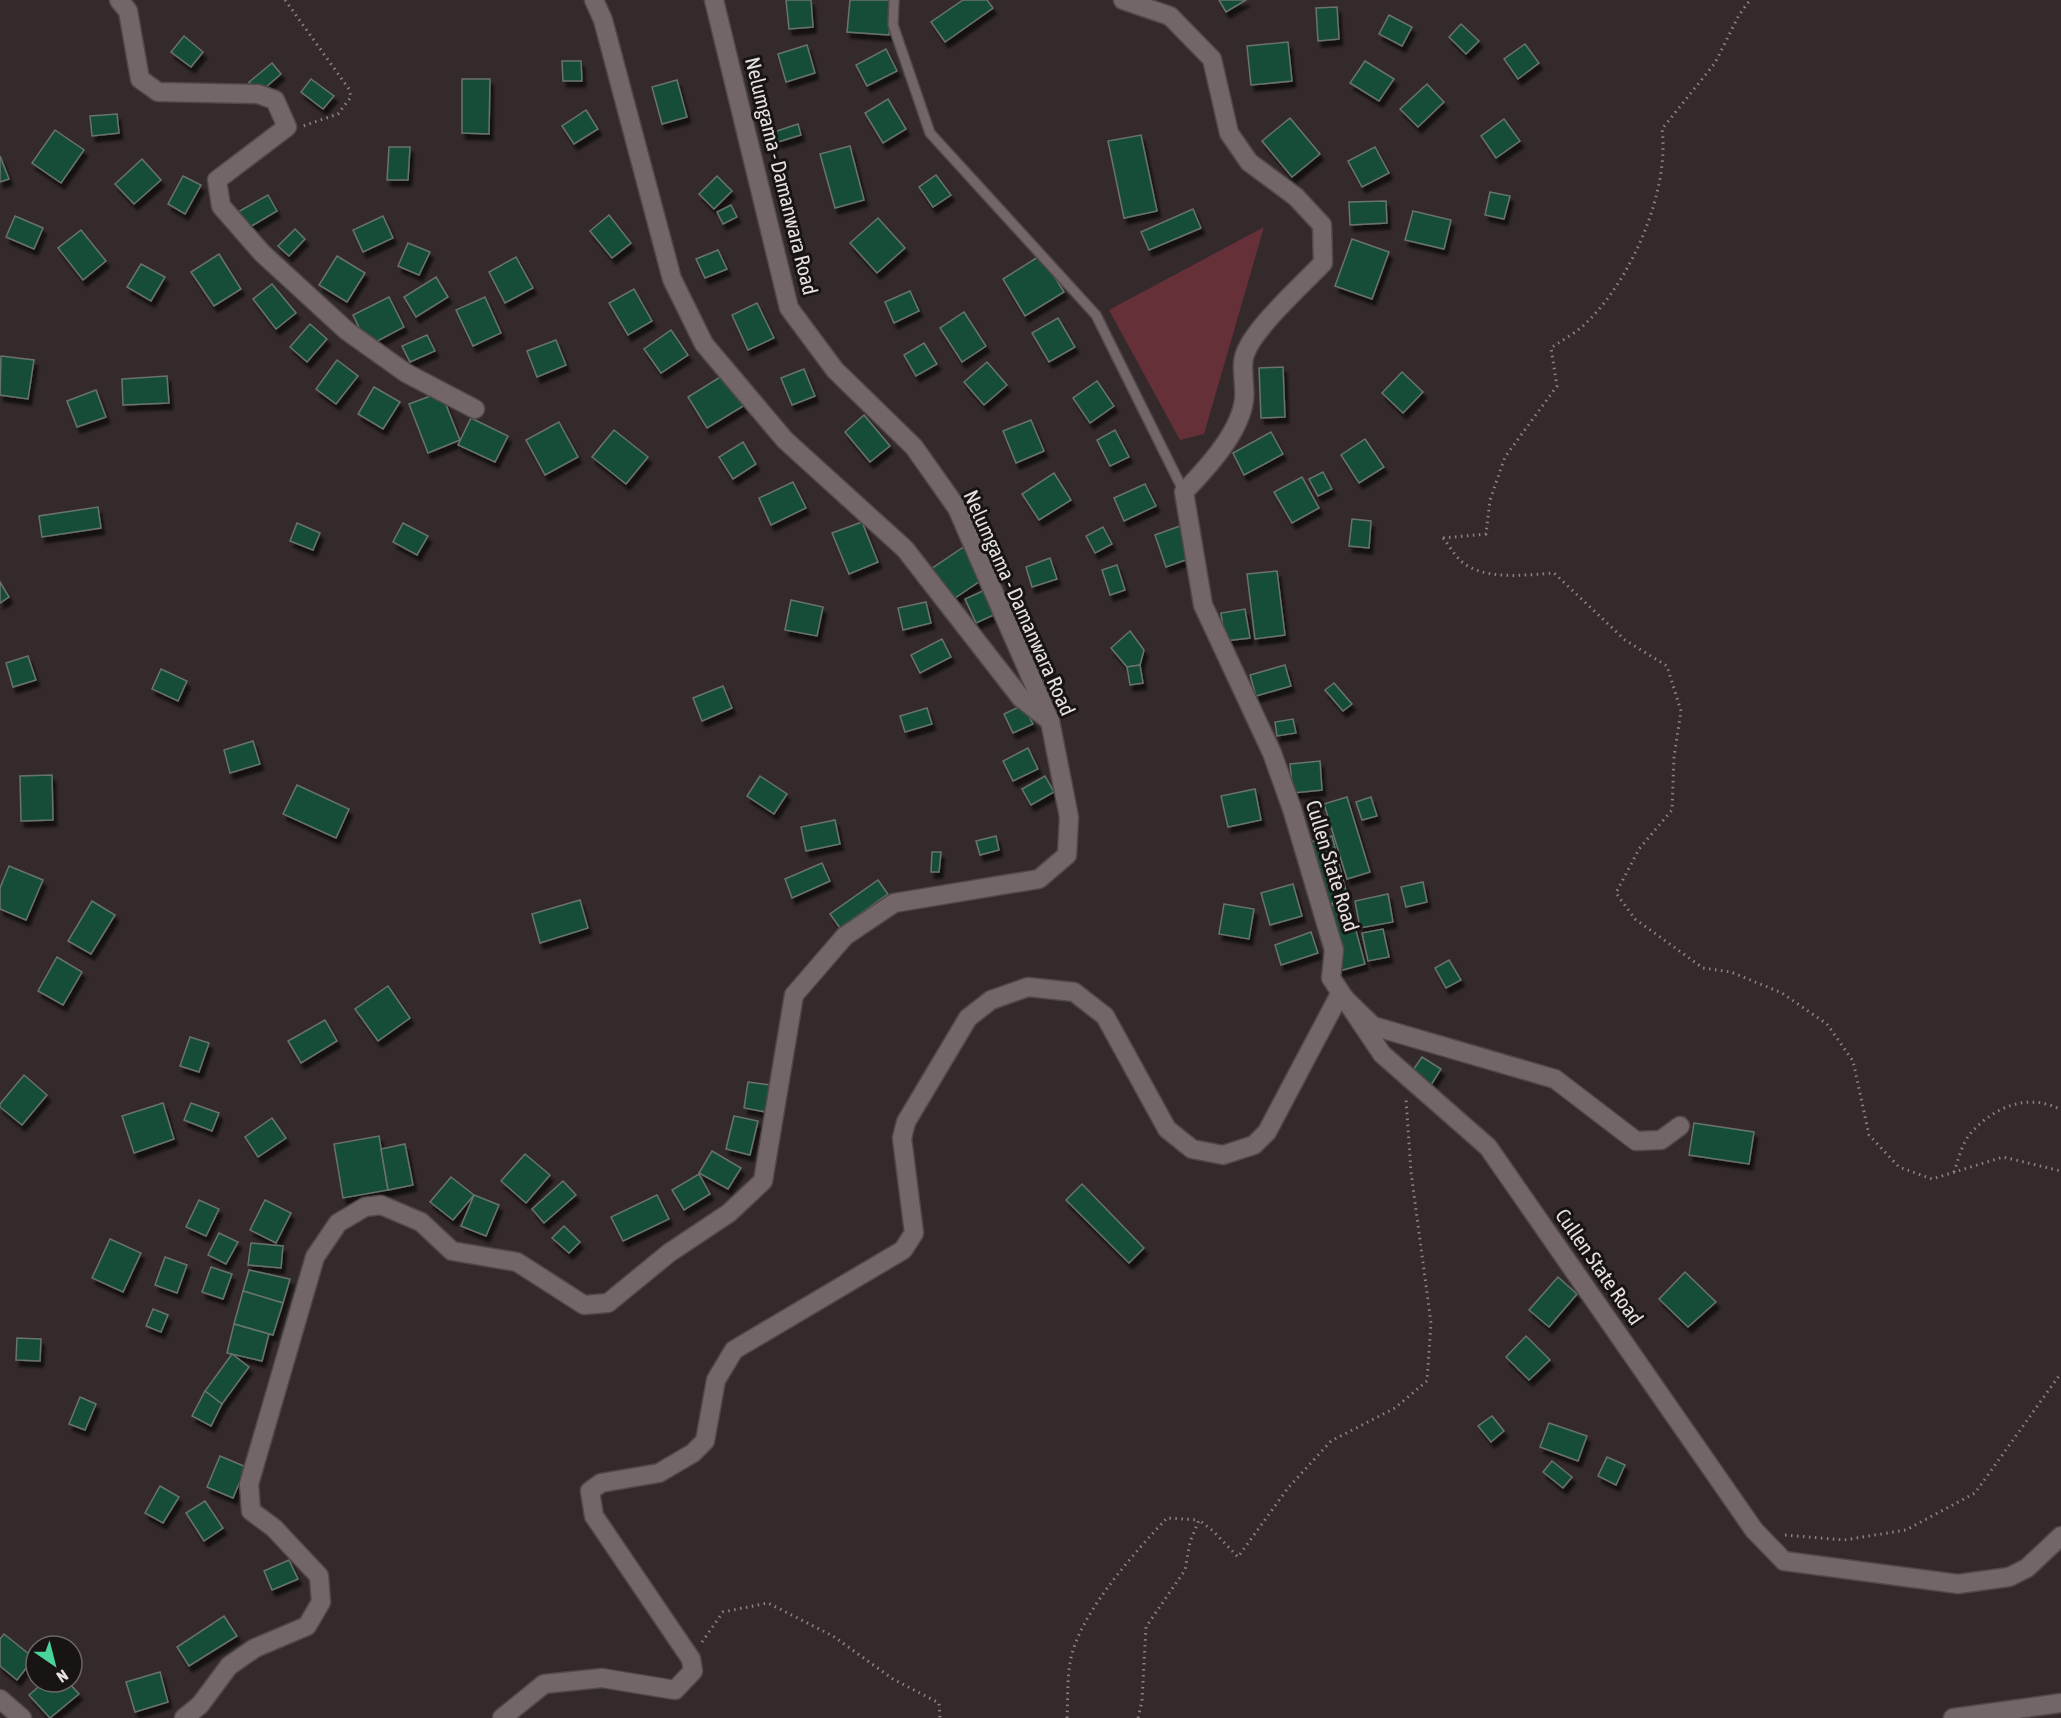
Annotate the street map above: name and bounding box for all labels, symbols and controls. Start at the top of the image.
street label: Nelumgama - Damanwara Road [741,54,823,297]
street label: Nelumgama - Damanwara Road [959,486,1081,719]
street label: Cullen State Road [1302,797,1364,934]
street label: Cullen State Road [1551,1204,1649,1329]
north arrow [24,1634,84,1694]
text: N [54,1666,72,1686]

